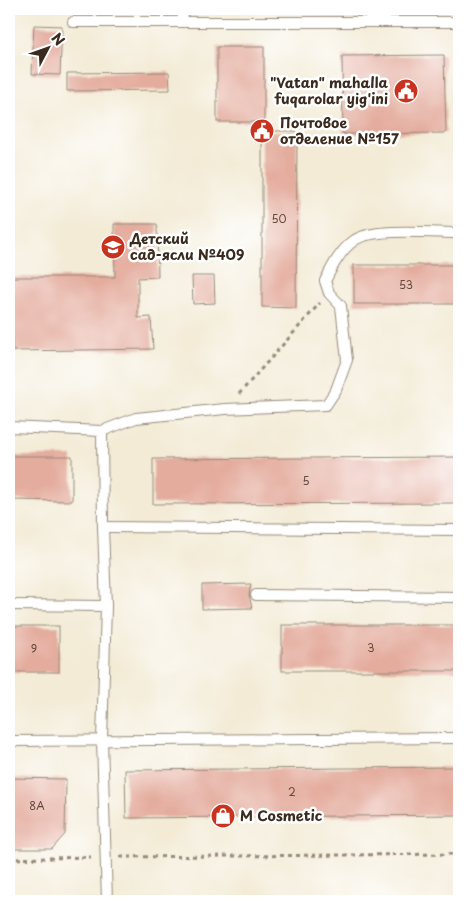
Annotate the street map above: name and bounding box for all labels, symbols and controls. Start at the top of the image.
north arrow [22,22,72,72]
text: N [47,28,70,50]
place label: "Vatan" mahalla fuqarolar yig'ini [270,72,389,109]
public building icon: "Vatan" mahalla fuqarolar yig'ini [393,78,419,104]
place label: Почтовое отделение №157 [280,112,399,149]
public building icon: Почтовое отделение №157 [249,118,275,144]
house number: 50 [271,210,287,227]
place label: Детский сад-ясли №409 [129,228,244,265]
school or university icon: Детский сад-ясли №409 [100,234,126,260]
house number: 53 [399,276,413,293]
house number: 5 [302,472,310,489]
house number: 3 [367,639,375,656]
house number: 9 [31,640,37,657]
house number: 2 [288,783,296,800]
house number: 8A [29,797,45,814]
shop icon: M Cosmetic [210,803,236,829]
place label: M Cosmetic [240,805,323,826]

